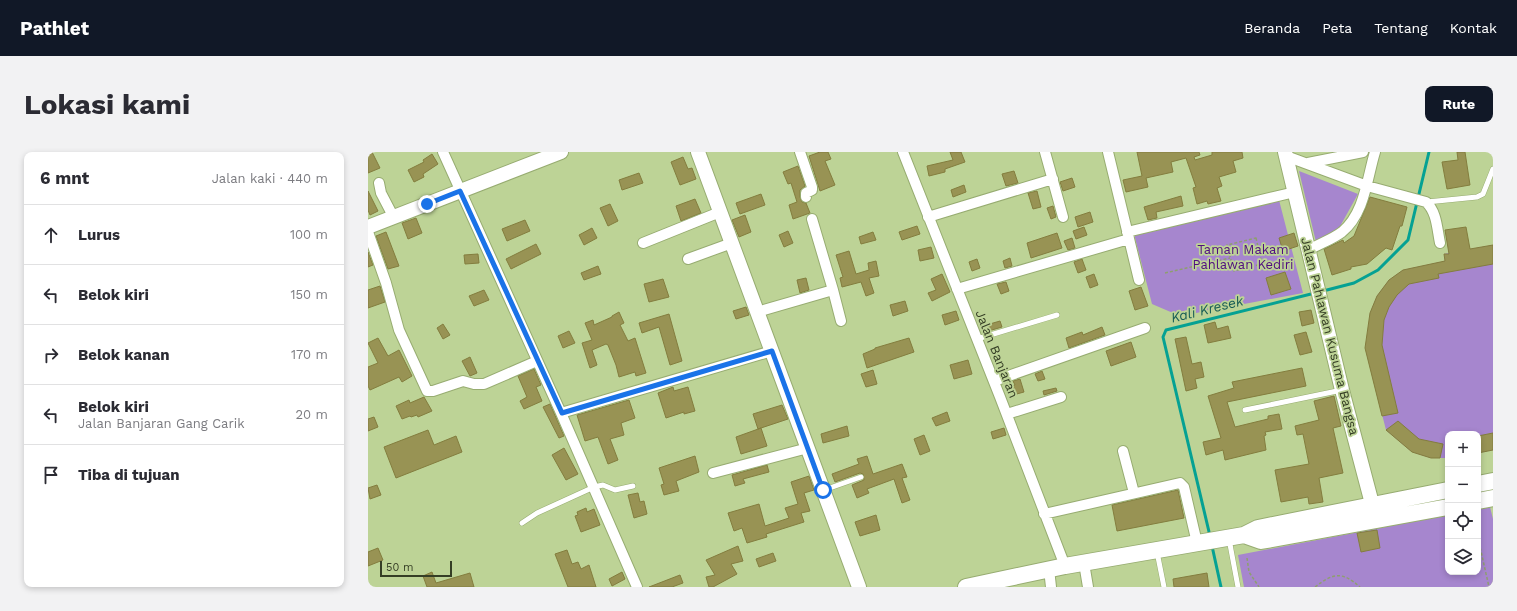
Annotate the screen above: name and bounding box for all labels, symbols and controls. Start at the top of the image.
text: Pathlet [20,17,89,40]
text: Beranda [1244,20,1300,36]
text: Peta [1322,20,1352,36]
text: Tentang [1374,20,1428,36]
text: Kontak [1450,20,1497,36]
button: Rute [1425,86,1493,122]
text: Lokasi kami [24,88,190,121]
text: 6 mnt [40,168,89,188]
text: Jalan kaki · 440 m [212,171,328,186]
route end [418,195,436,213]
icon: ahead [40,224,62,246]
text: Lurus [78,226,120,244]
text: 100 m [290,227,328,242]
street label: Jalan Pahlawan Kusuma Bangsa [1298,236,1362,437]
park label: Taman Makam Pahlawan Kediri [1193,242,1293,272]
icon: left [40,284,62,306]
text: Belok kiri [78,286,149,304]
text: 150 m [290,287,328,302]
water label: Kali Kresek [1169,292,1245,326]
street label: Jalan Banjaran [973,308,1021,400]
icon: right [40,344,62,366]
text: Belok kanan [78,346,169,364]
text: 170 m [291,347,328,362]
text: Belok kiri [78,398,149,416]
icon: left [40,404,62,426]
text: 20 m [296,407,328,422]
text: Jalan Banjaran Gang Carik [78,416,245,431]
map controls [1445,431,1481,575]
button: + [1445,431,1481,467]
icon: arrive [40,464,62,486]
text: Tiba di tujuan [78,466,180,484]
button: − [1445,467,1481,503]
route start [814,481,832,499]
button: locate [1445,503,1481,539]
button: layers [1445,539,1481,575]
scale bar [380,559,452,578]
text: 50 m [386,561,413,574]

